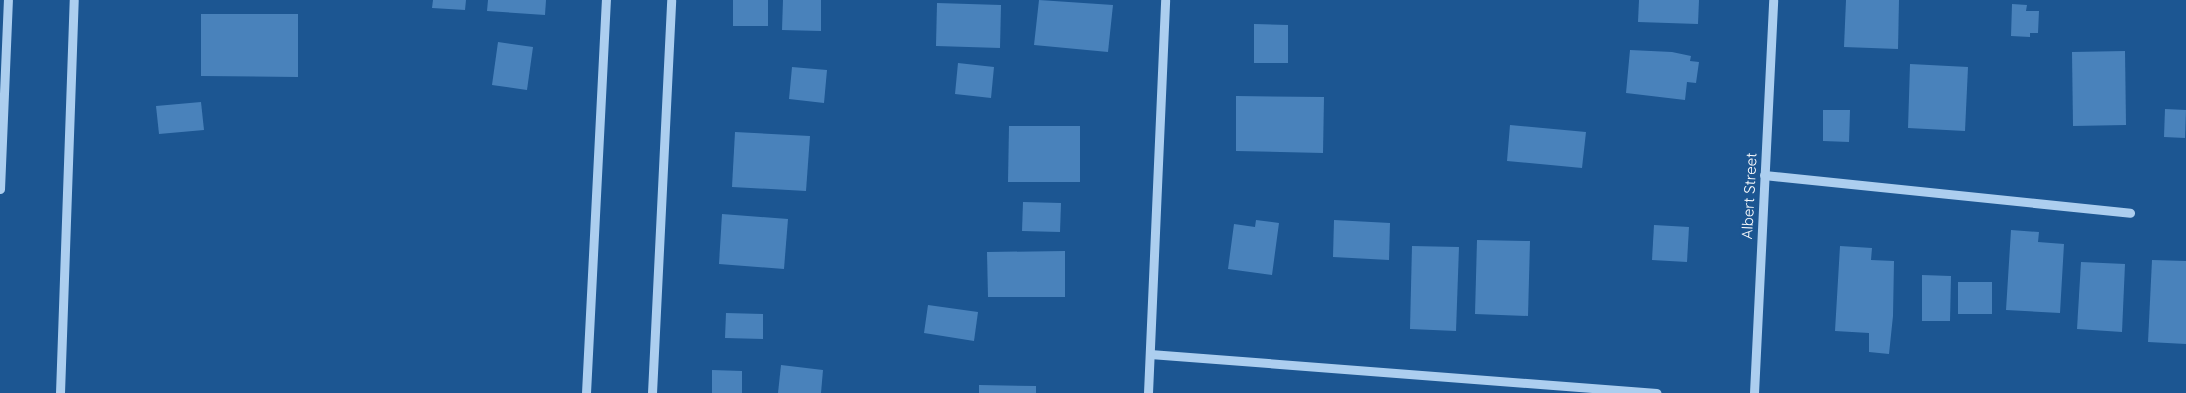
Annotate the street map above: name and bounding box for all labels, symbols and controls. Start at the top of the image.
street label: Albert Street [1738,152,1760,240]

